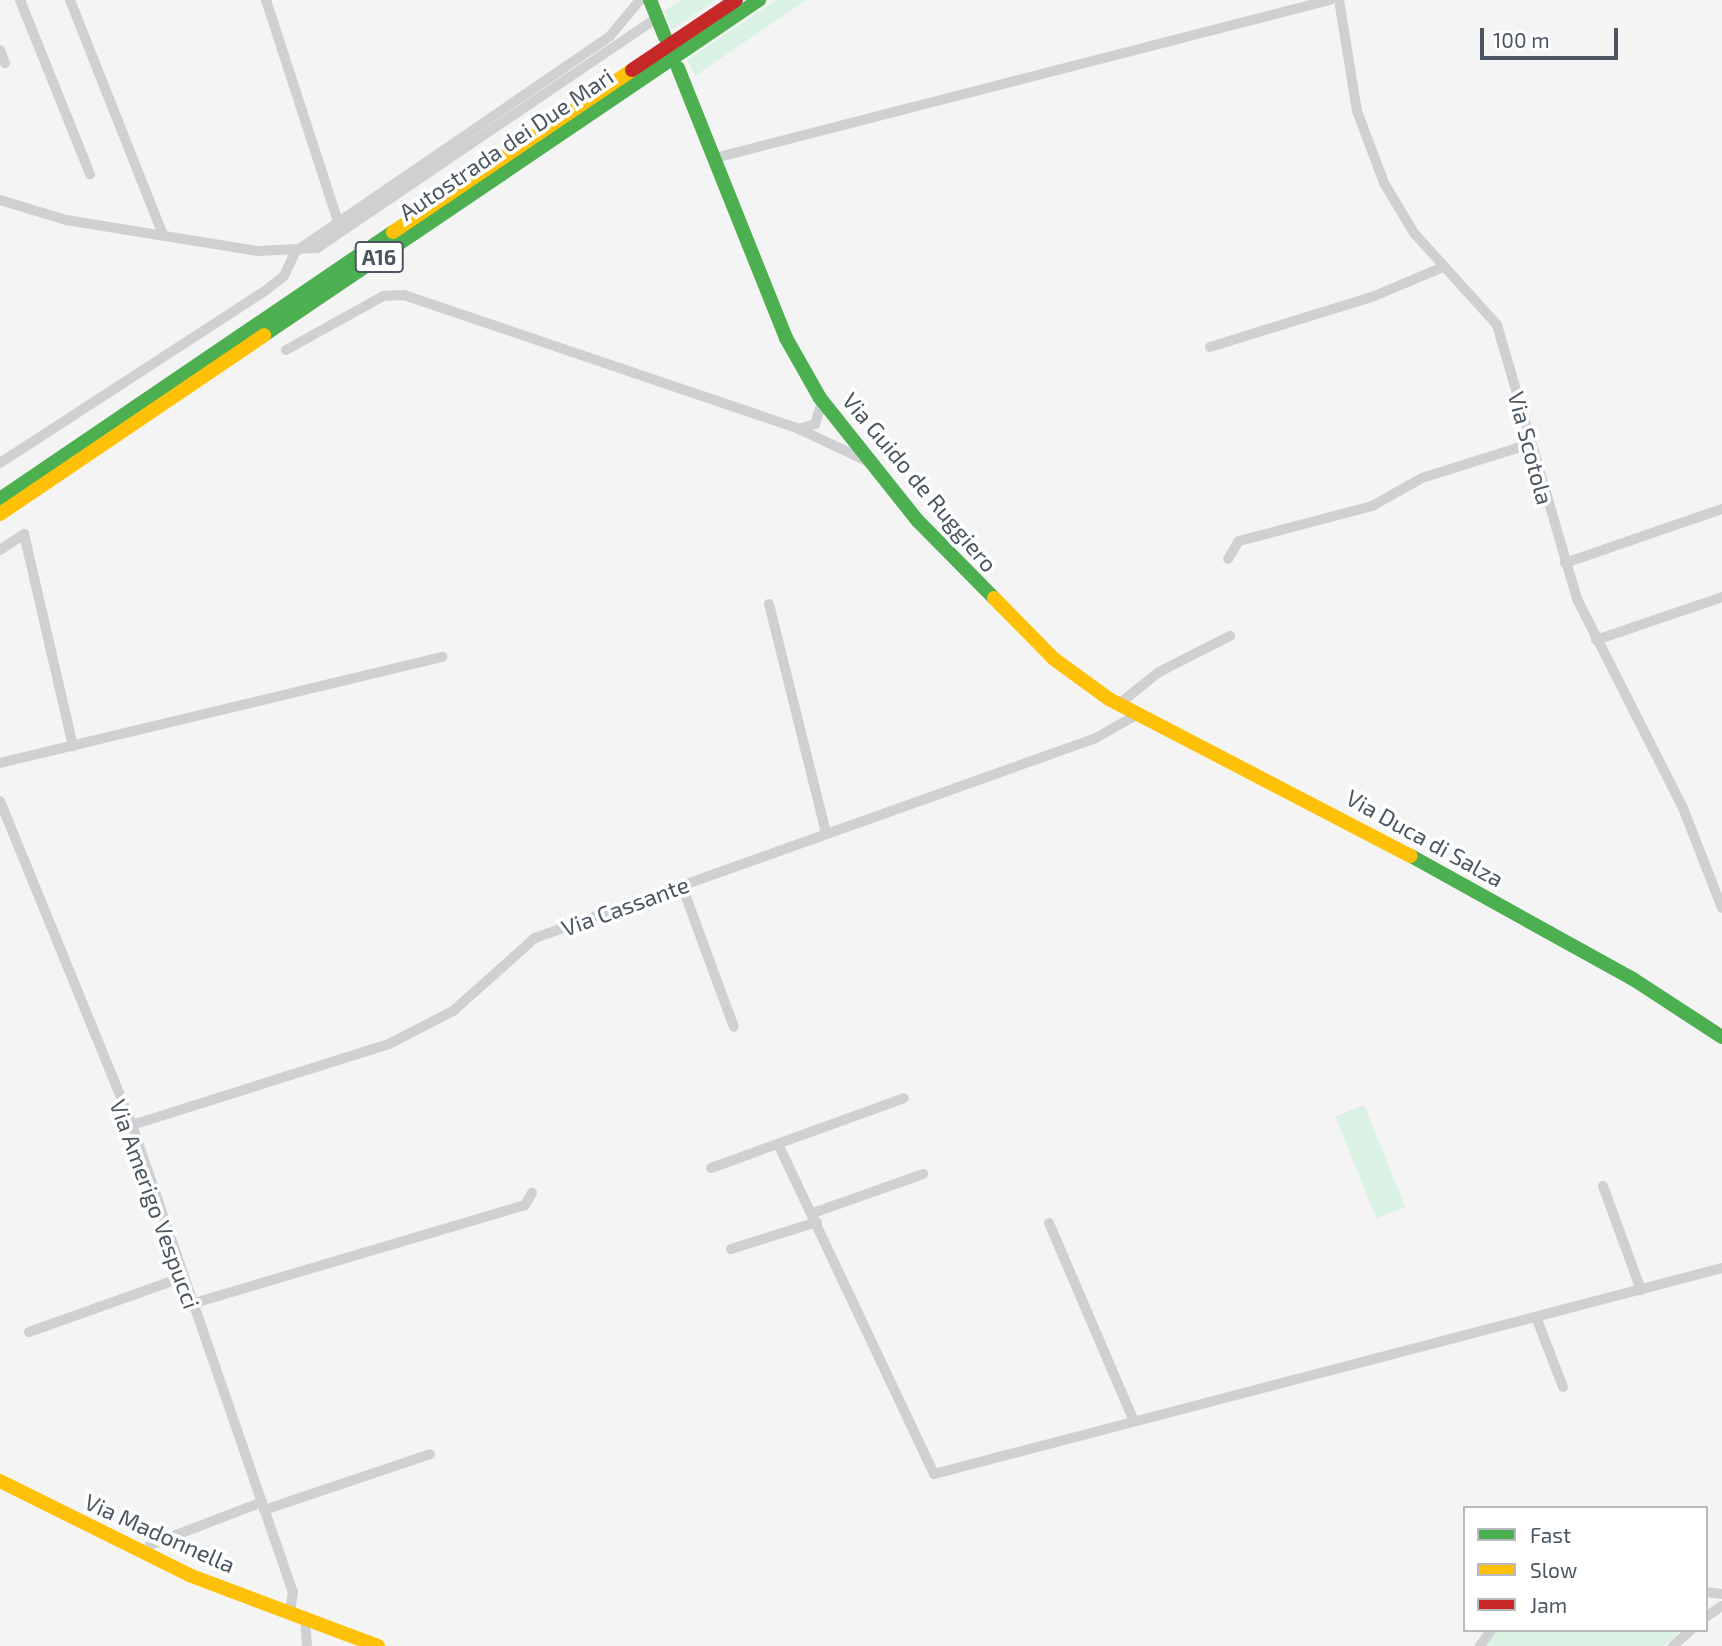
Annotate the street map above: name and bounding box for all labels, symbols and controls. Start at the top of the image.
scale bar [1484,14,1622,58]
text: 100 m [1493,27,1550,52]
street label: Autostrada dei Due Mari [394,62,618,226]
road number: A16 [354,240,404,274]
street label: Via Guido de Ruggiero [837,387,1003,577]
street label: Via Scotola [1503,389,1559,507]
street label: Via Duca di Salza [1342,783,1508,893]
street label: Via Cassante [557,870,693,942]
street label: Via Amerigo Vespucci [104,1095,206,1313]
street label: Via Madonnella [80,1487,240,1579]
legend [1463,1506,1708,1632]
text: Fast [1530,1522,1571,1547]
text: Slow [1530,1557,1577,1582]
text: Jam [1530,1592,1567,1617]

